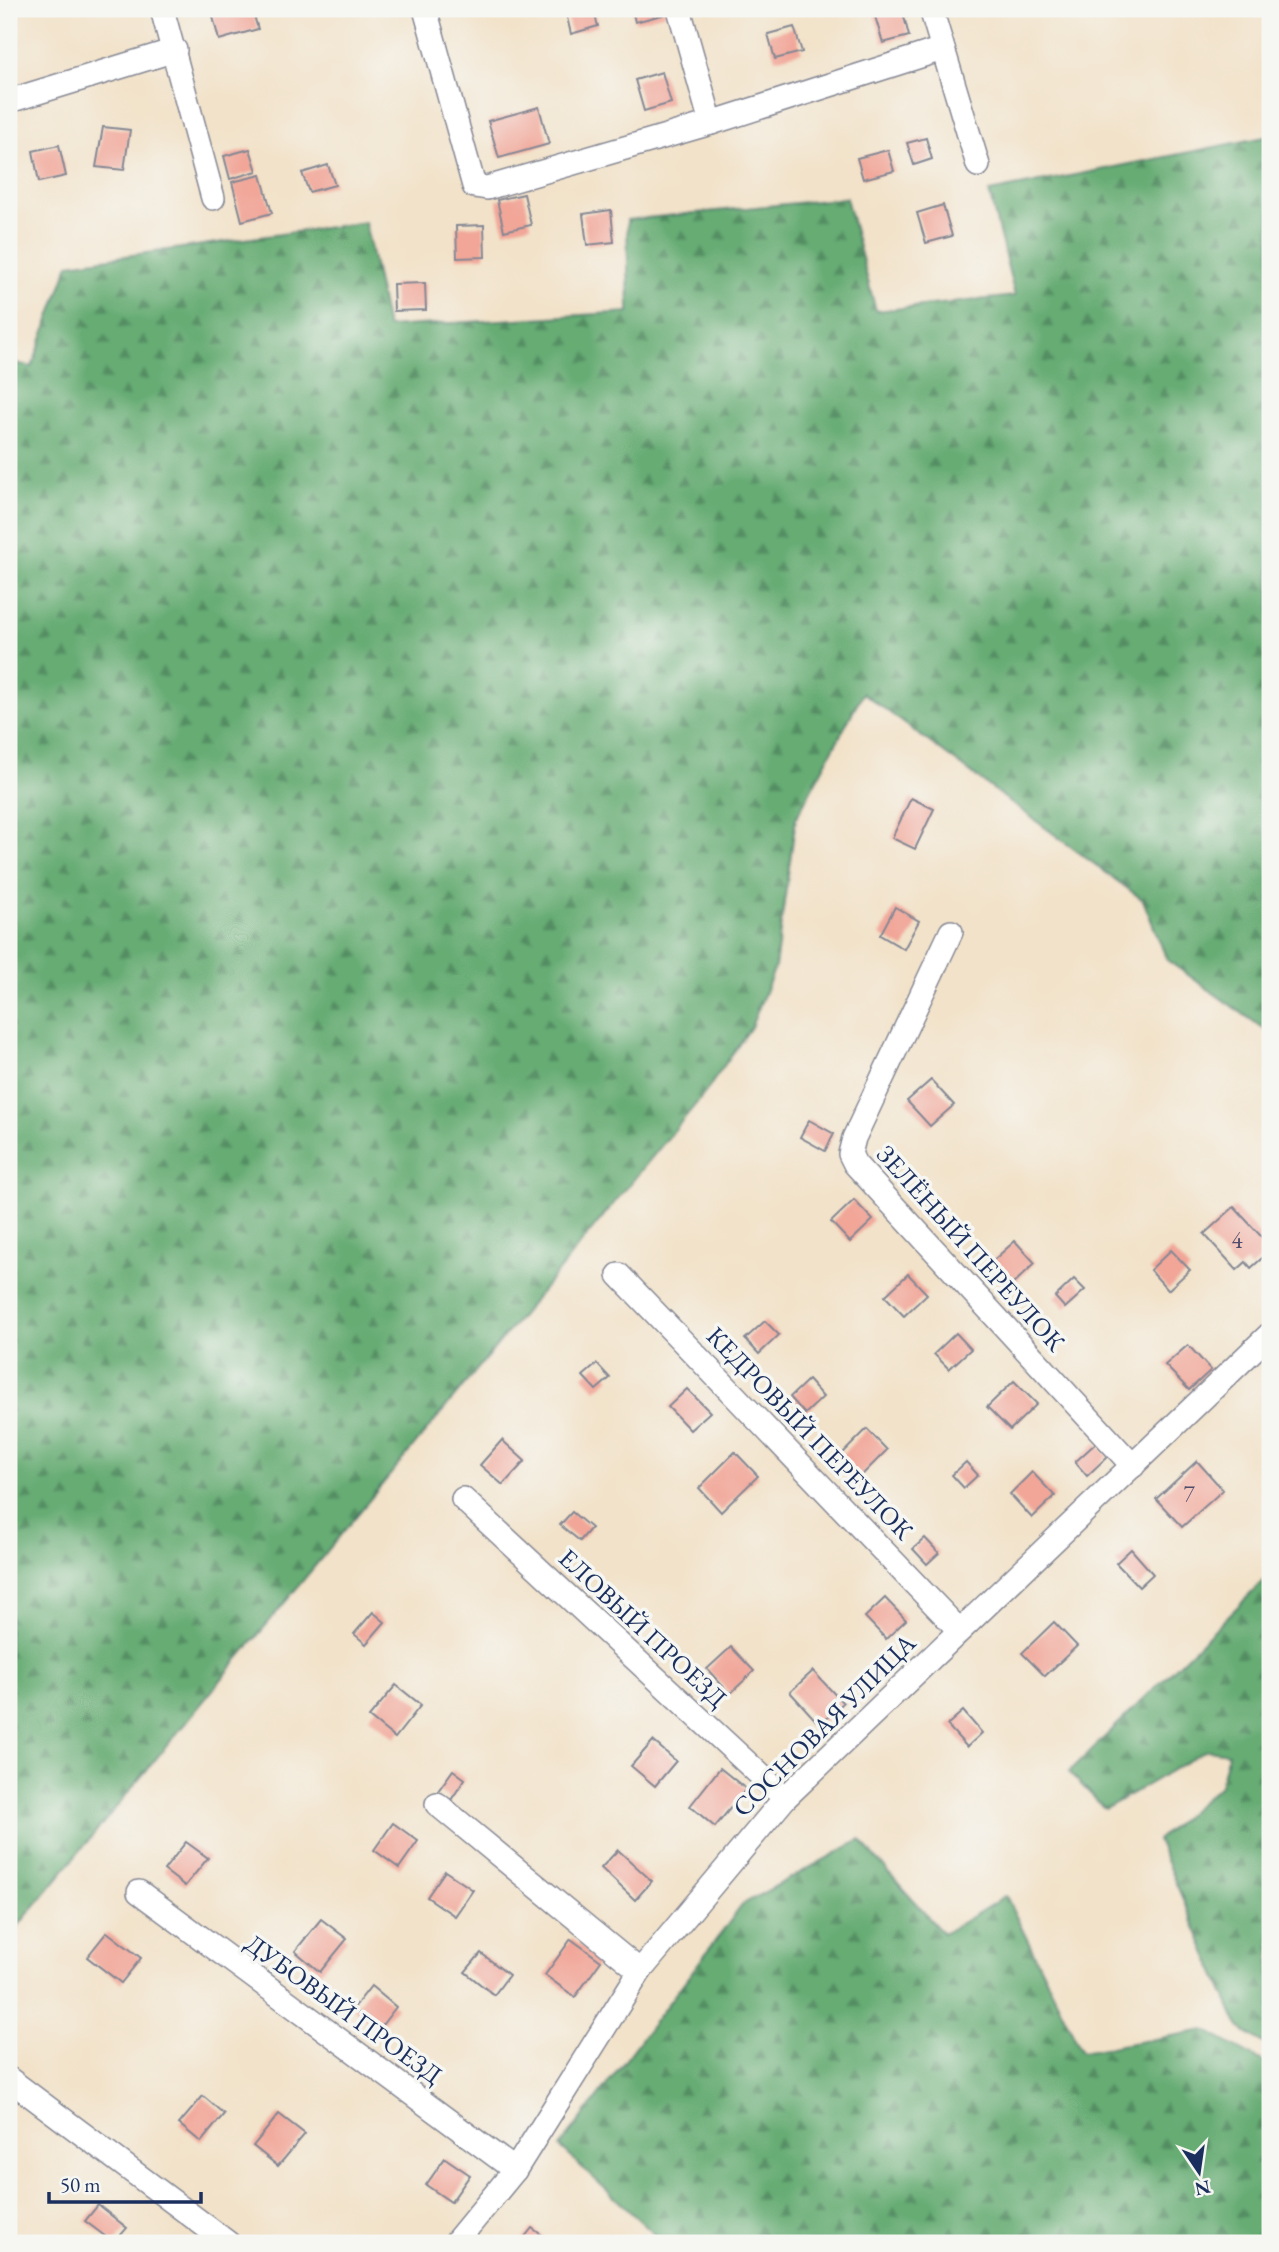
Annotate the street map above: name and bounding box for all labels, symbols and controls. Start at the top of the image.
street label: ЗЕЛЁНЫЙ ПЕРЕУЛОК [869,1138,1073,1359]
house number: 4 [1231,1225,1243,1255]
street label: КЕДРОВЫЙ ПЕРЕУЛОК [699,1319,921,1548]
house number: 7 [1183,1479,1195,1509]
street label: ЕЛОВЫЙ ПРОЕЗД [551,1541,735,1715]
street label: СОСНОВАЯ УЛИЦА [725,1625,924,1824]
street label: ДУБОВЫЙ ПРОЕЗД [239,1926,449,2092]
north arrow [1164,2136,1234,2206]
scale bar [49,2161,201,2205]
text: 50 m [60,2171,101,2198]
text: N [1192,2174,1213,2202]

